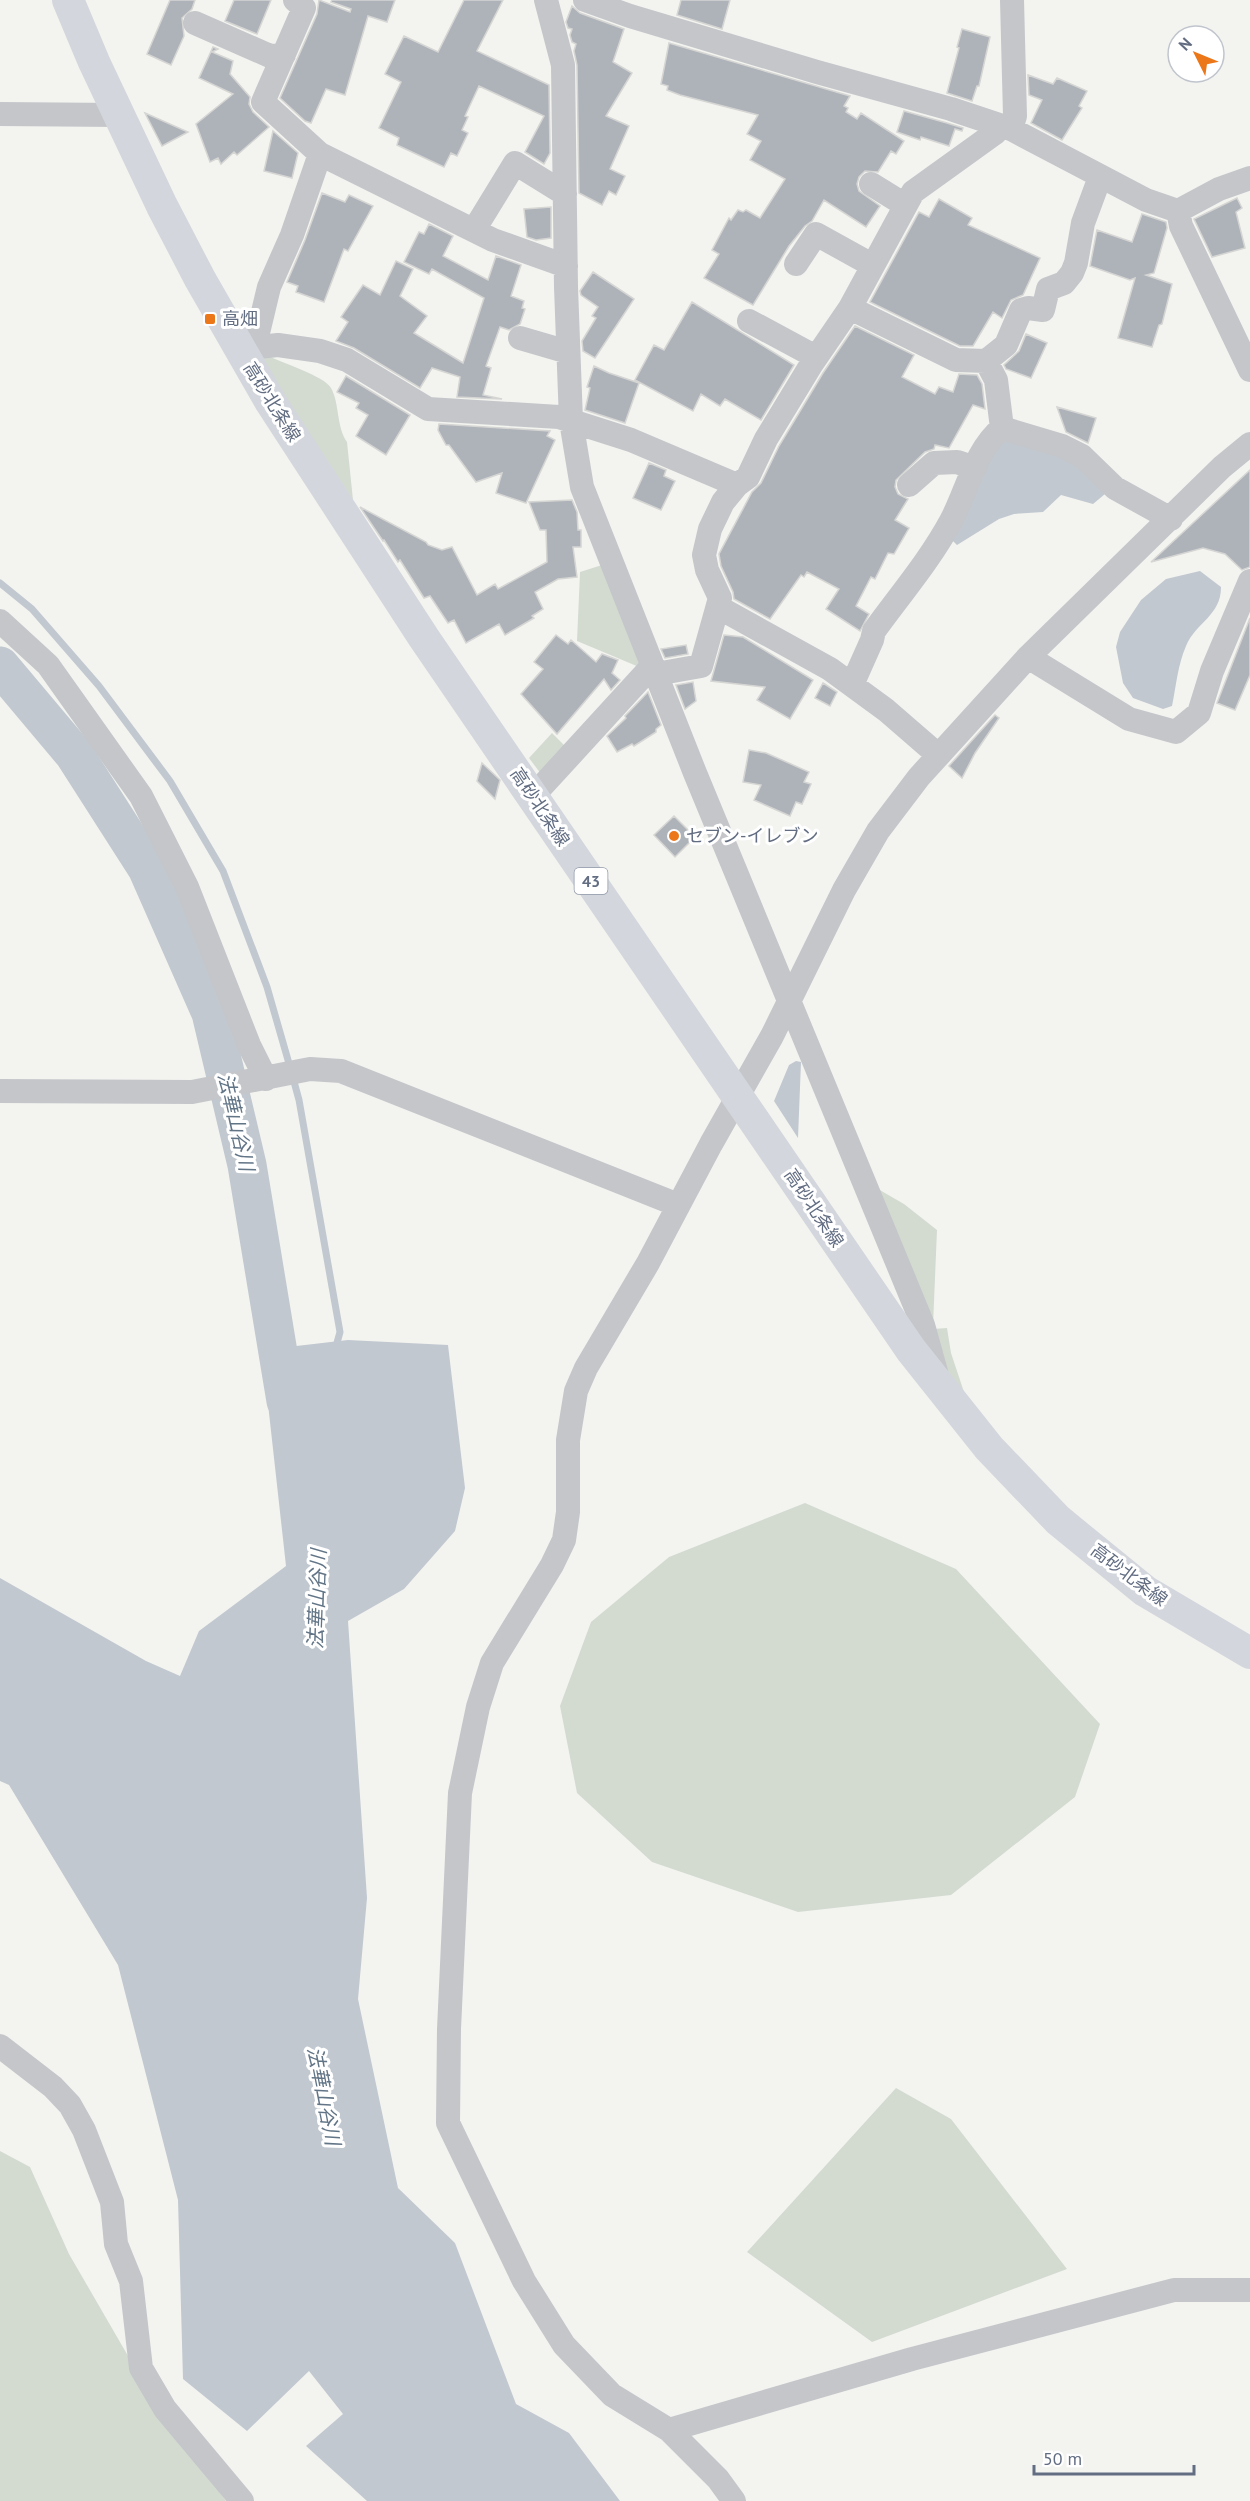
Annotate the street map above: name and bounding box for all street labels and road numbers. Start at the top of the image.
street label: 高砂北条線 [239,357,306,446]
street label: 高砂北条線 [506,763,575,850]
road number: 43 [574,868,608,894]
street label: 高砂北条線 [780,1164,849,1251]
street label: 高砂北条線 [1086,1538,1172,1611]

